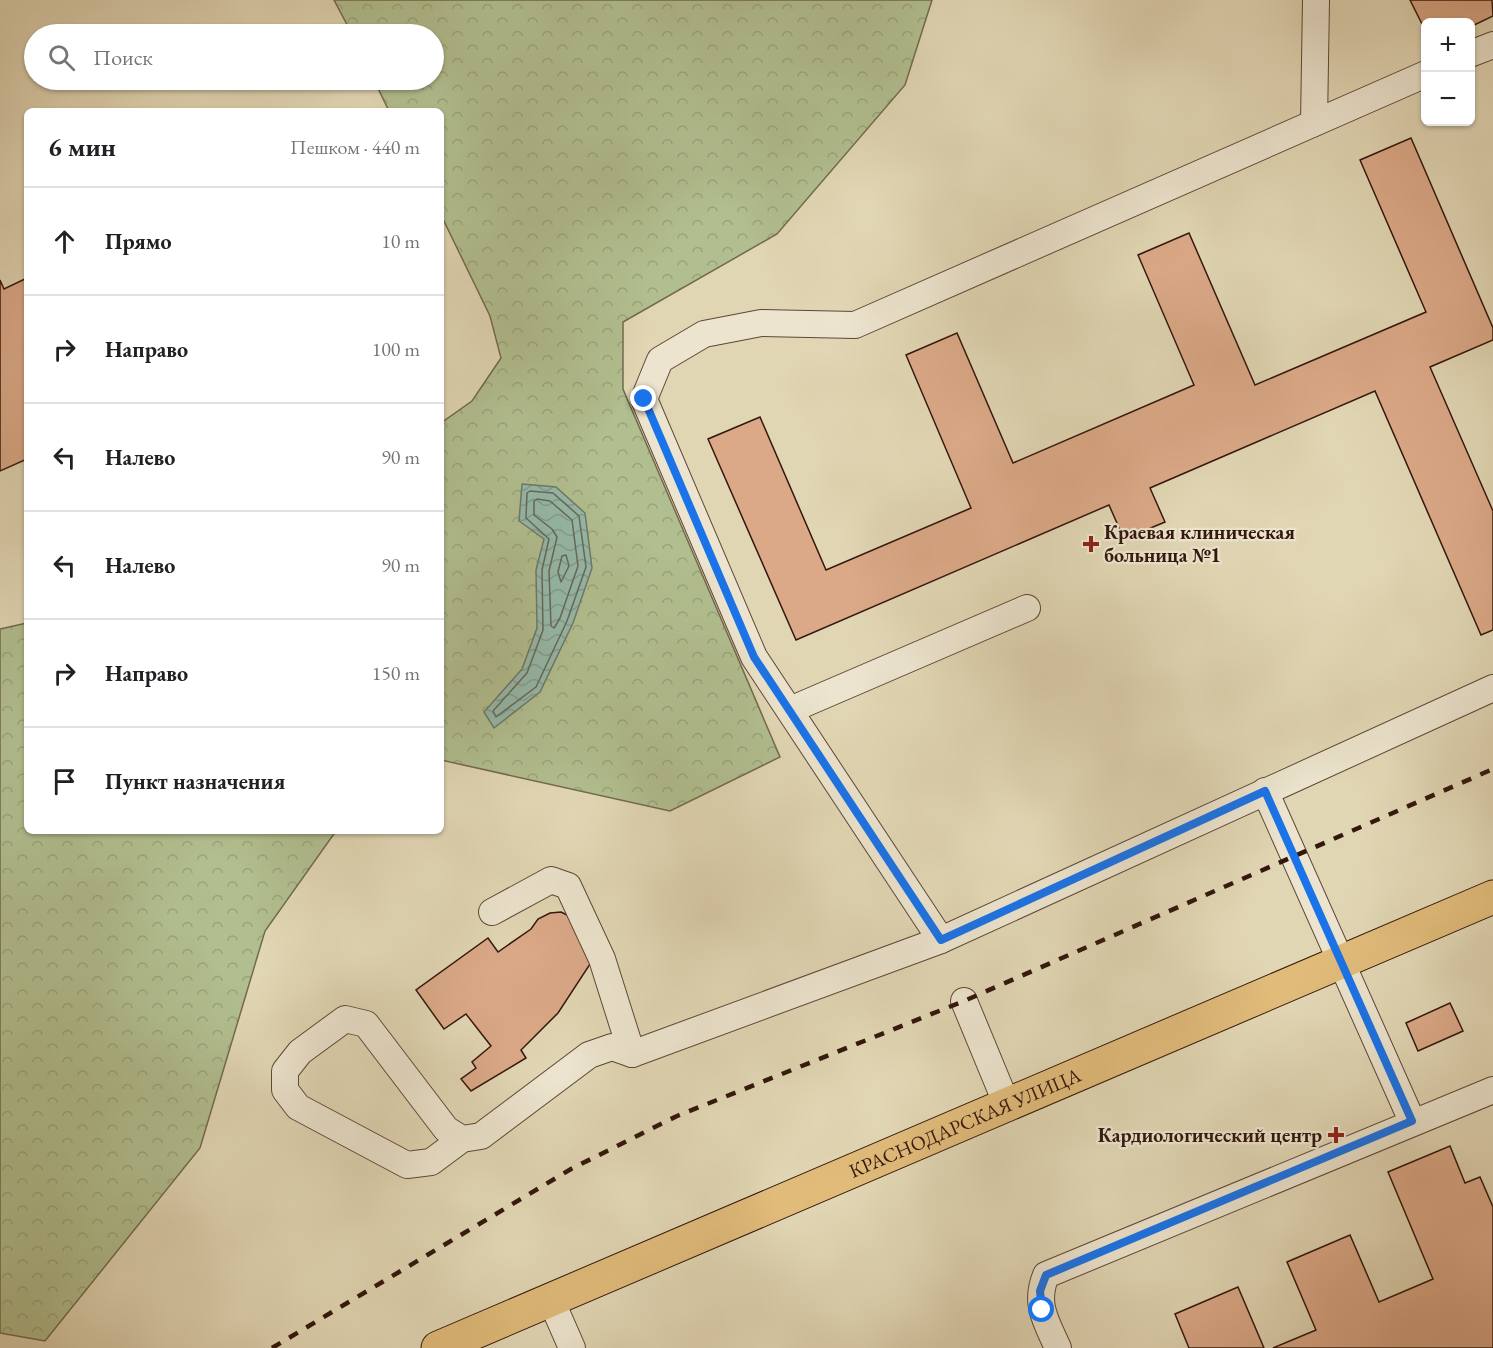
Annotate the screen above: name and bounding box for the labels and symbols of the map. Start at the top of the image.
route end [630,385,656,411]
place label: Краевая клиническая больница №1 [1104,519,1295,568]
marker: Краевая клиническая больница №1 [1082,535,1100,553]
street label: КРАСНОДАРСКАЯ УЛИЦА [845,1062,1085,1184]
place label: Кардиологический центр [1098,1122,1322,1148]
marker: Кардиологический центр [1327,1126,1345,1144]
route start [1028,1296,1054,1322]

